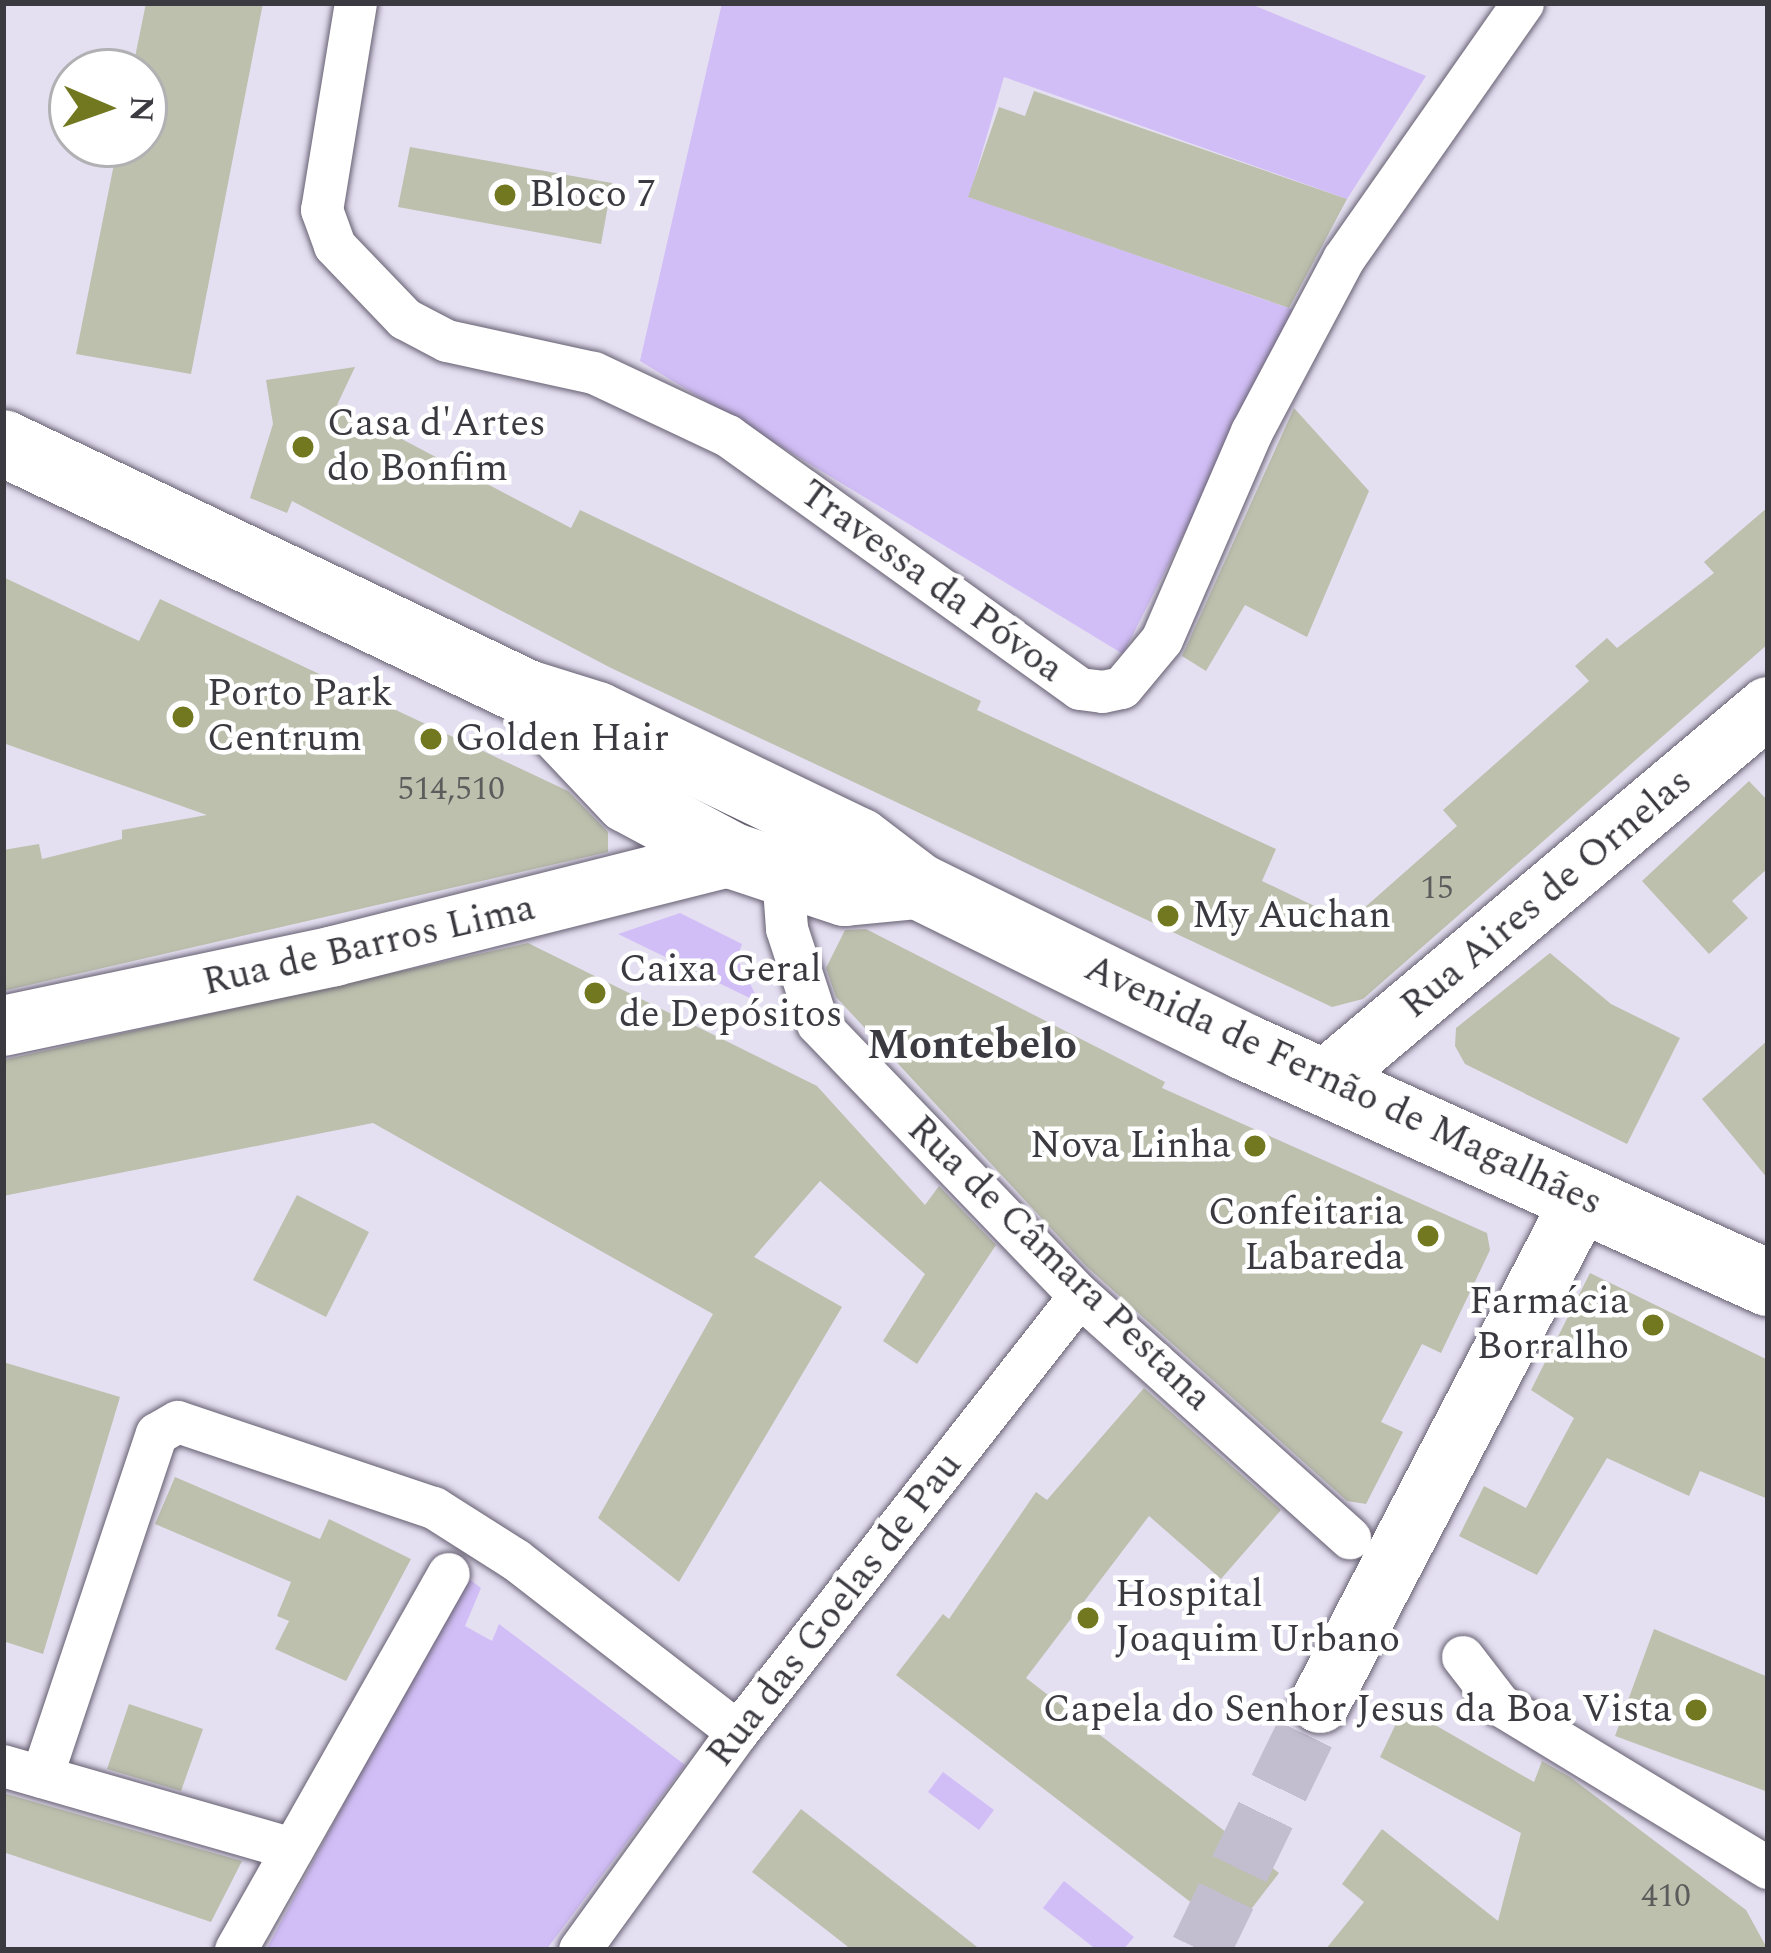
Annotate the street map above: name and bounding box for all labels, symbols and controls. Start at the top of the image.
north arrow [48,48,168,168]
text: N [116,95,166,123]
place label: Bloco 7 [529,172,656,218]
marker: Bloco 7 [492,182,518,208]
place label: Casa d'Artes do Bonfim [327,402,546,493]
marker: Casa d'Artes do Bonfim [290,434,316,460]
street label: Travessa da Póvoa [790,471,1072,693]
place label: Porto Park Centrum [207,672,393,763]
marker: Porto Park Centrum [170,704,196,730]
place label: Golden Hair [455,716,669,762]
marker: Golden Hair [418,726,444,752]
street label: Rua Aires de Ornelas [1392,759,1702,1029]
house number: 514,510 [397,770,505,810]
house number: 15 [1421,869,1453,909]
street label: Rua de Barros Lima [198,885,540,1007]
place label: My Auchan [1192,893,1391,939]
marker: My Auchan [1155,903,1181,929]
street label: Avenida de Fernão de Magalhães [1077,945,1609,1227]
place label: Caixa Geral de Depósitos [619,948,843,1039]
marker: Caixa Geral de Depósitos [582,980,608,1006]
district label: Montebelo [867,1021,1077,1071]
street label: Rua de Câmara Pestana [897,1106,1221,1422]
place label: Nova Linha [1030,1123,1231,1169]
marker: Nova Linha [1242,1133,1268,1159]
place label: Confeitaria Labareda [1208,1191,1404,1282]
marker: Confeitaria Labareda [1415,1223,1441,1249]
place label: Farmácia Borralho [1469,1280,1629,1371]
marker: Farmácia Borralho [1640,1312,1666,1338]
street label: Rua das Goelas de Pau [698,1443,972,1777]
place label: Hospital Joaquim Urbano [1115,1573,1400,1664]
marker: Hospital Joaquim Urbano [1072,1602,1104,1634]
place label: Capela do Senhor Jesus da Boa Vista [1043,1687,1672,1733]
marker: Capela do Senhor Jesus da Boa Vista [1683,1697,1709,1723]
house number: 410 [1641,1877,1691,1917]

